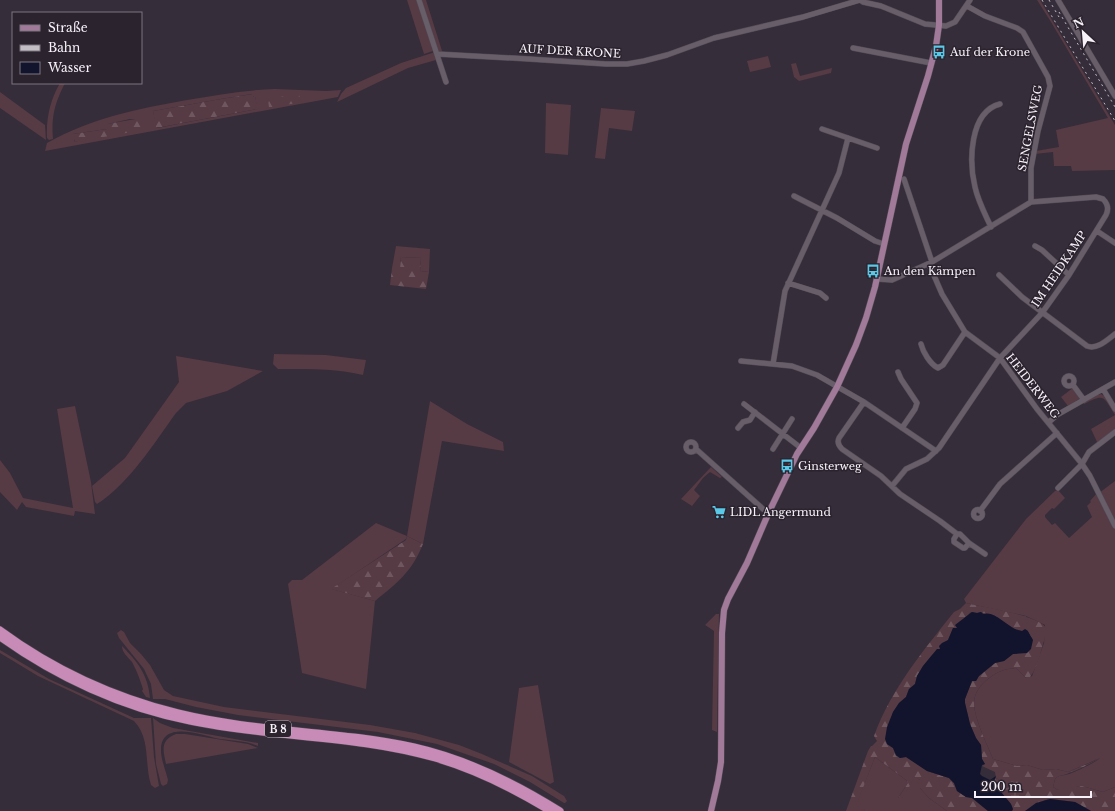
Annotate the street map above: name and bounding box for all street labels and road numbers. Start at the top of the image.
street label: AUF DER KRONE [518,41,621,61]
street label: SENGELSWEG [1015,83,1045,173]
street label: IM HEIDKAMP [1028,228,1090,310]
street label: HEIDERWEG [1003,351,1063,422]
road number: B 8 [265,721,291,737]

